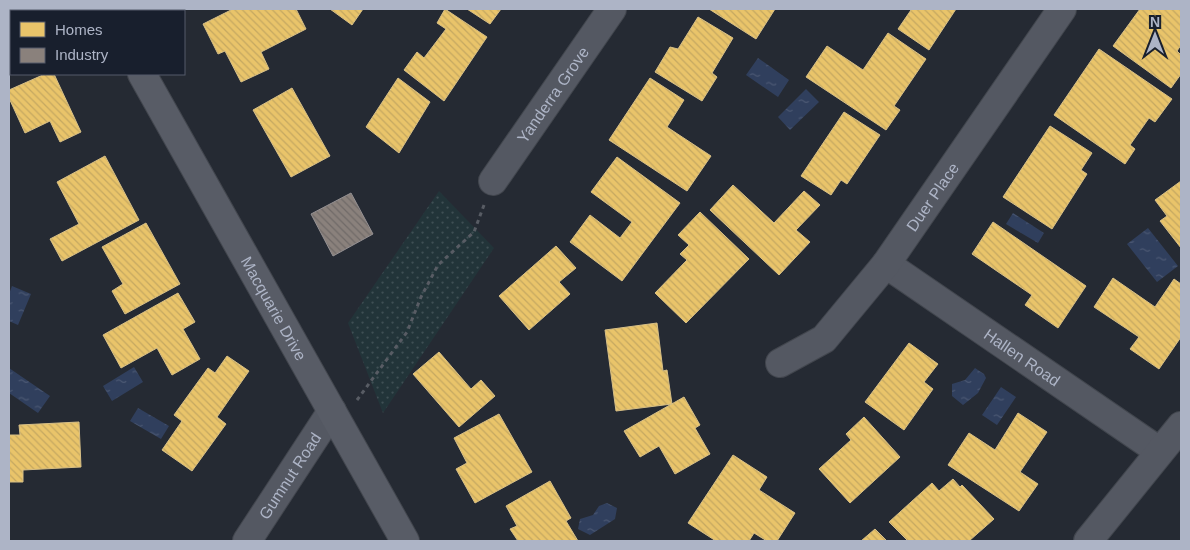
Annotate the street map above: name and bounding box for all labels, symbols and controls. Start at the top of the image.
legend [10,10,185,75]
north arrow [1130,10,1180,60]
text: N [1150,14,1160,30]
text: Homes [55,21,103,38]
street label: Yanderra Grove [514,43,592,146]
text: Industry [55,46,109,63]
street label: Duer Place [903,159,962,234]
street label: Macquarie Drive [238,253,310,363]
street label: Hallen Road [981,325,1063,389]
street label: Gumnut Road [255,429,324,522]

